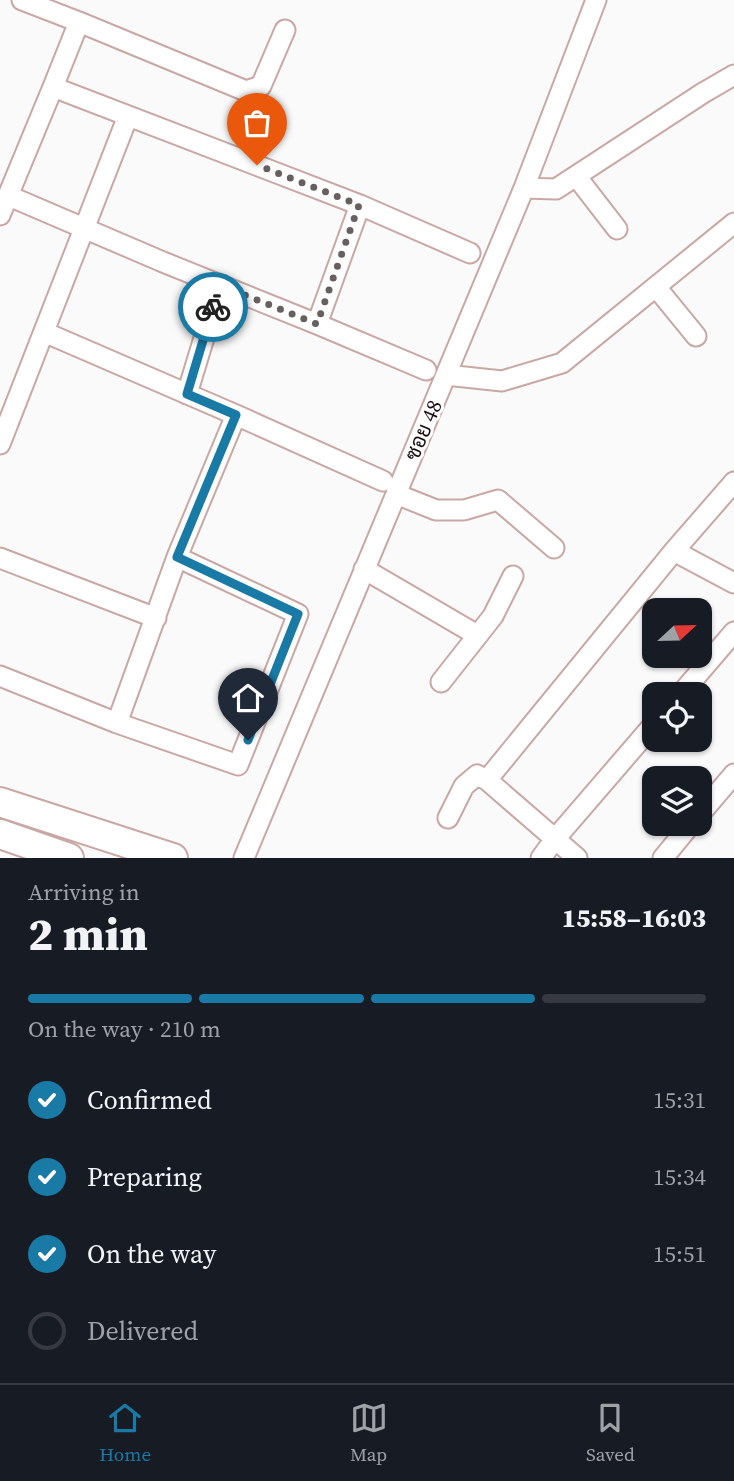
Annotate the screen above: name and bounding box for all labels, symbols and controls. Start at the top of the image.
pin [227,93,287,165]
icon: bag [238,104,276,142]
courier [178,272,248,342]
icon: bike [194,288,232,326]
street label: ซอย 48 [397,395,449,465]
north arrow [642,598,712,668]
map controls [642,598,712,836]
pin [218,668,278,740]
icon: home [229,679,267,717]
button: locate [642,682,712,752]
button: layers [642,766,712,836]
text: Arriving in [28,876,140,908]
text: 15:58–16:03 [562,900,706,936]
text: 2 min [28,902,148,965]
text: On the way · 210 m [28,1013,221,1045]
icon: check [28,1081,66,1119]
text: Confirmed [87,1082,212,1118]
text: 15:31 [653,1084,706,1116]
icon: check [28,1158,66,1196]
text: Preparing [87,1159,202,1195]
text: 15:34 [653,1161,706,1193]
icon: check [28,1235,66,1273]
text: On the way [87,1236,216,1272]
text: 15:51 [653,1238,706,1270]
text: Delivered [87,1313,198,1349]
tab: Home [99,1399,151,1467]
tab: Map [350,1399,388,1467]
tab: Saved [586,1399,635,1467]

